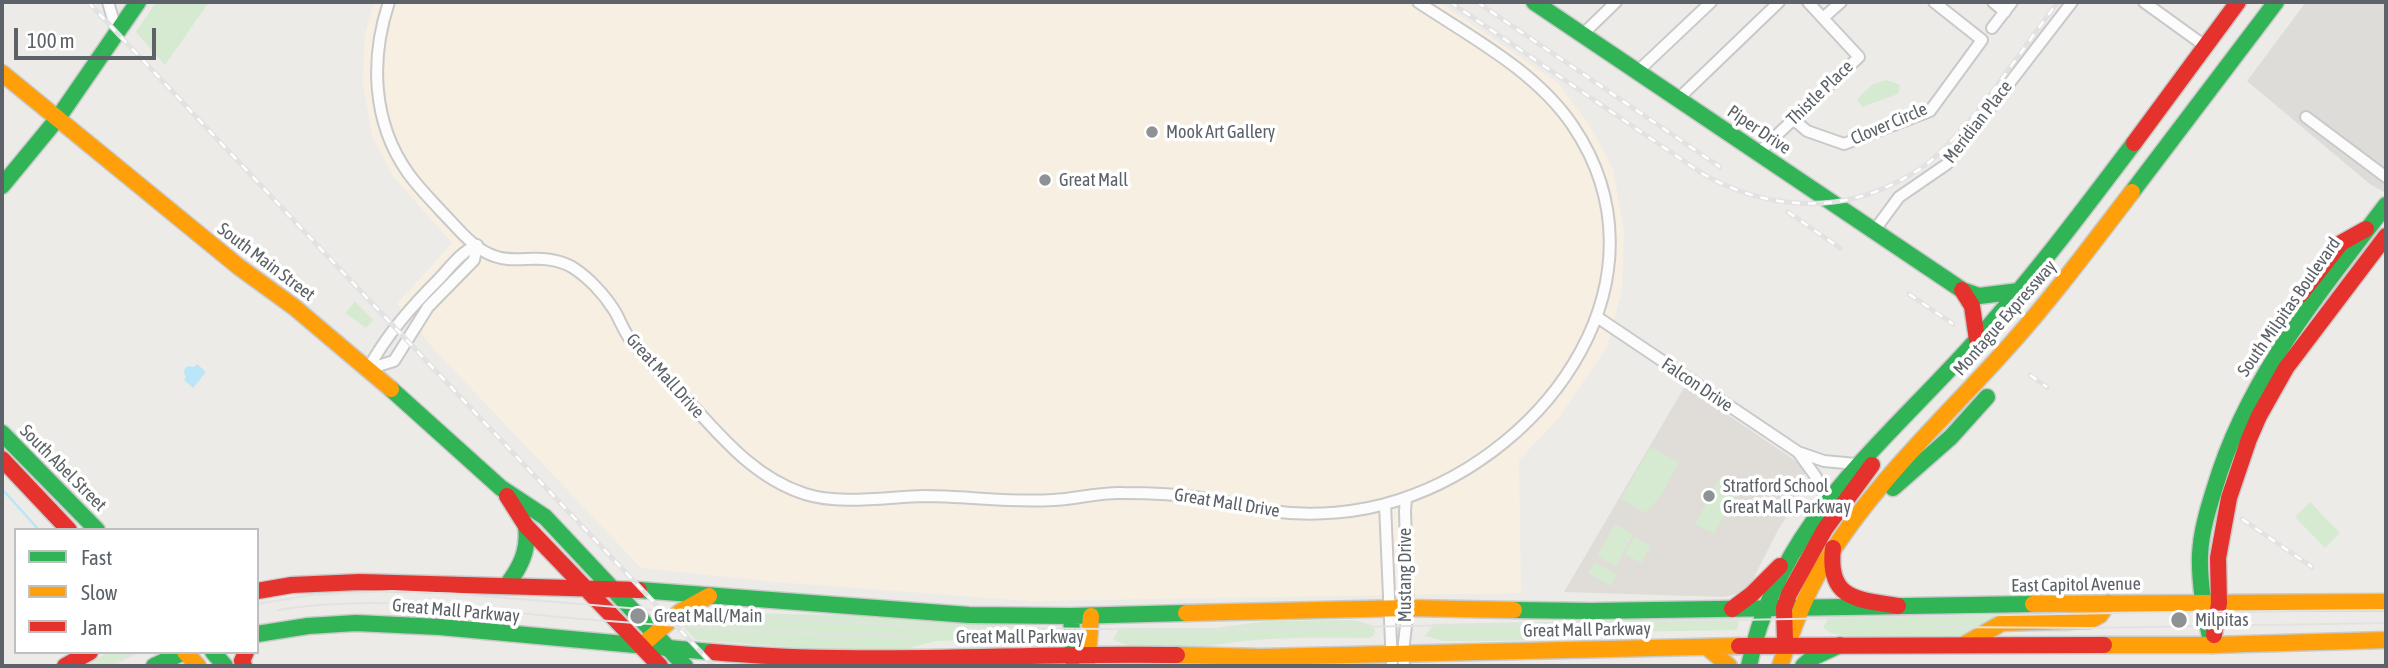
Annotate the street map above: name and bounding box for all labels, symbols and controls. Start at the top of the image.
scale bar [18,14,159,58]
text: 100 m [27,28,75,52]
street label: Thistle Place [1782,56,1858,130]
street label: Meridian Place [1939,76,2017,168]
street label: Clover Circle [1847,98,1931,150]
street label: Piper Drive [1723,101,1795,159]
place label: Mook Art Gallery [1166,121,1275,143]
marker: Mook Art Gallery [1144,124,1160,140]
place label: Great Mall [1059,169,1128,191]
marker: Great Mall [1037,172,1053,188]
street label: South Main Street [213,218,319,306]
street label: South Milpitas Boulevard [2233,233,2345,381]
street label: Montague Expressway [1949,256,2061,380]
street label: Great Mall Drive [621,329,709,423]
street label: Falcon Drive [1657,353,1737,417]
street label: South Abel Street [15,420,111,516]
place label: Stratford School Great Mall Parkway [1723,475,1851,518]
street label: Great Mall Drive [1173,484,1281,522]
marker: Stratford School Great Mall Parkway [1701,488,1717,504]
legend [14,528,259,654]
street label: Mustang Drive [1394,528,1416,622]
text: Fast [81,545,112,569]
street label: East Capitol Avenue [2011,573,2141,597]
text: Slow [81,580,117,604]
street label: Great Mall Parkway [391,595,521,627]
place label: Great Mall/Main [654,605,762,627]
marker: Great Mall/Main [628,606,648,626]
place label: Milpitas [2195,609,2249,631]
marker: Milpitas [2169,610,2189,630]
text: Jam [81,615,113,639]
street label: Great Mall Parkway [1523,618,1651,642]
street label: Great Mall Parkway [956,626,1084,648]

